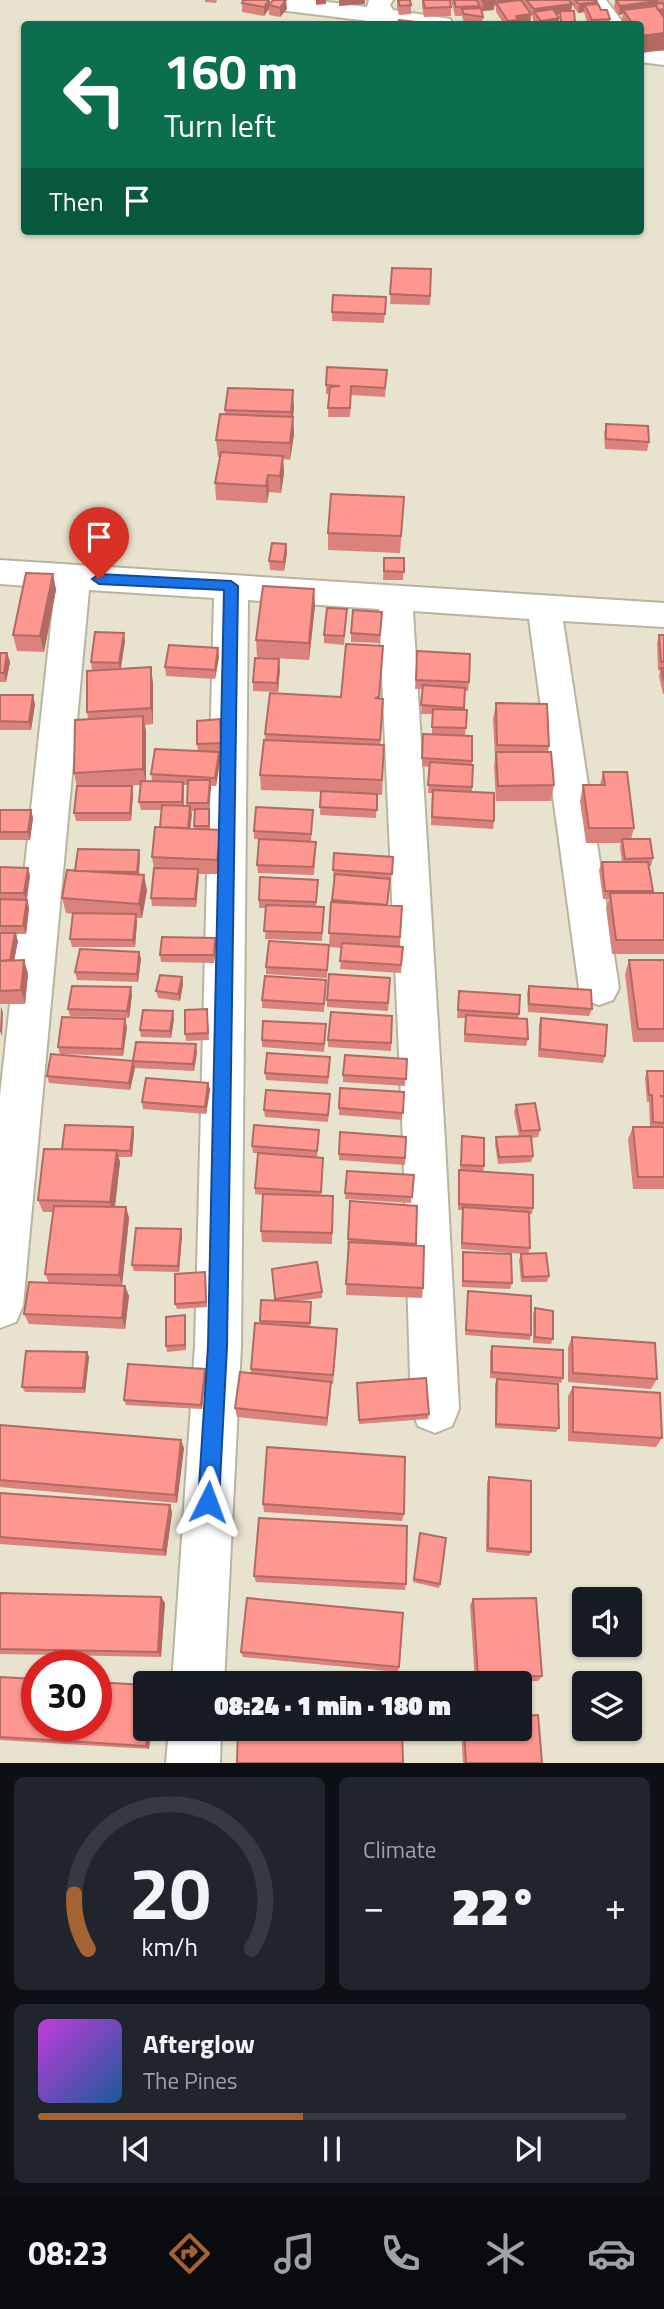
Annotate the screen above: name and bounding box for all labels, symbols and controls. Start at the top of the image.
text: 160 m [164,33,298,108]
icon: left [49,49,140,140]
text: Turn left [164,101,276,149]
text: Then [49,182,104,221]
icon: arrive [118,182,156,220]
pin [69,507,129,579]
icon: arrive [80,518,118,556]
position arrow [171,1465,245,1539]
map controls [572,1587,642,1741]
button: sound [572,1587,642,1657]
speed limit sign: 30 [21,1650,112,1741]
button: layers [572,1671,642,1741]
text: 08:24 · 1 min · 180 m [214,1686,451,1725]
text: Climate [363,1832,436,1867]
text: 20 [129,1838,210,1948]
text: 22° [452,1866,537,1945]
text: − [363,1877,384,1935]
text: + [605,1877,626,1935]
text: km/h [141,1928,198,1966]
text: Afterglow [143,2024,255,2063]
text: The Pines [143,2063,237,2098]
icon: previous [117,2130,155,2168]
icon: pause [313,2130,351,2168]
icon: next [509,2130,547,2168]
text: 08:23 [28,2229,108,2277]
icon: directions [165,2229,214,2278]
icon: music [270,2229,319,2278]
icon: phone [376,2229,425,2278]
icon: climate [481,2229,530,2278]
icon: car [587,2229,636,2278]

